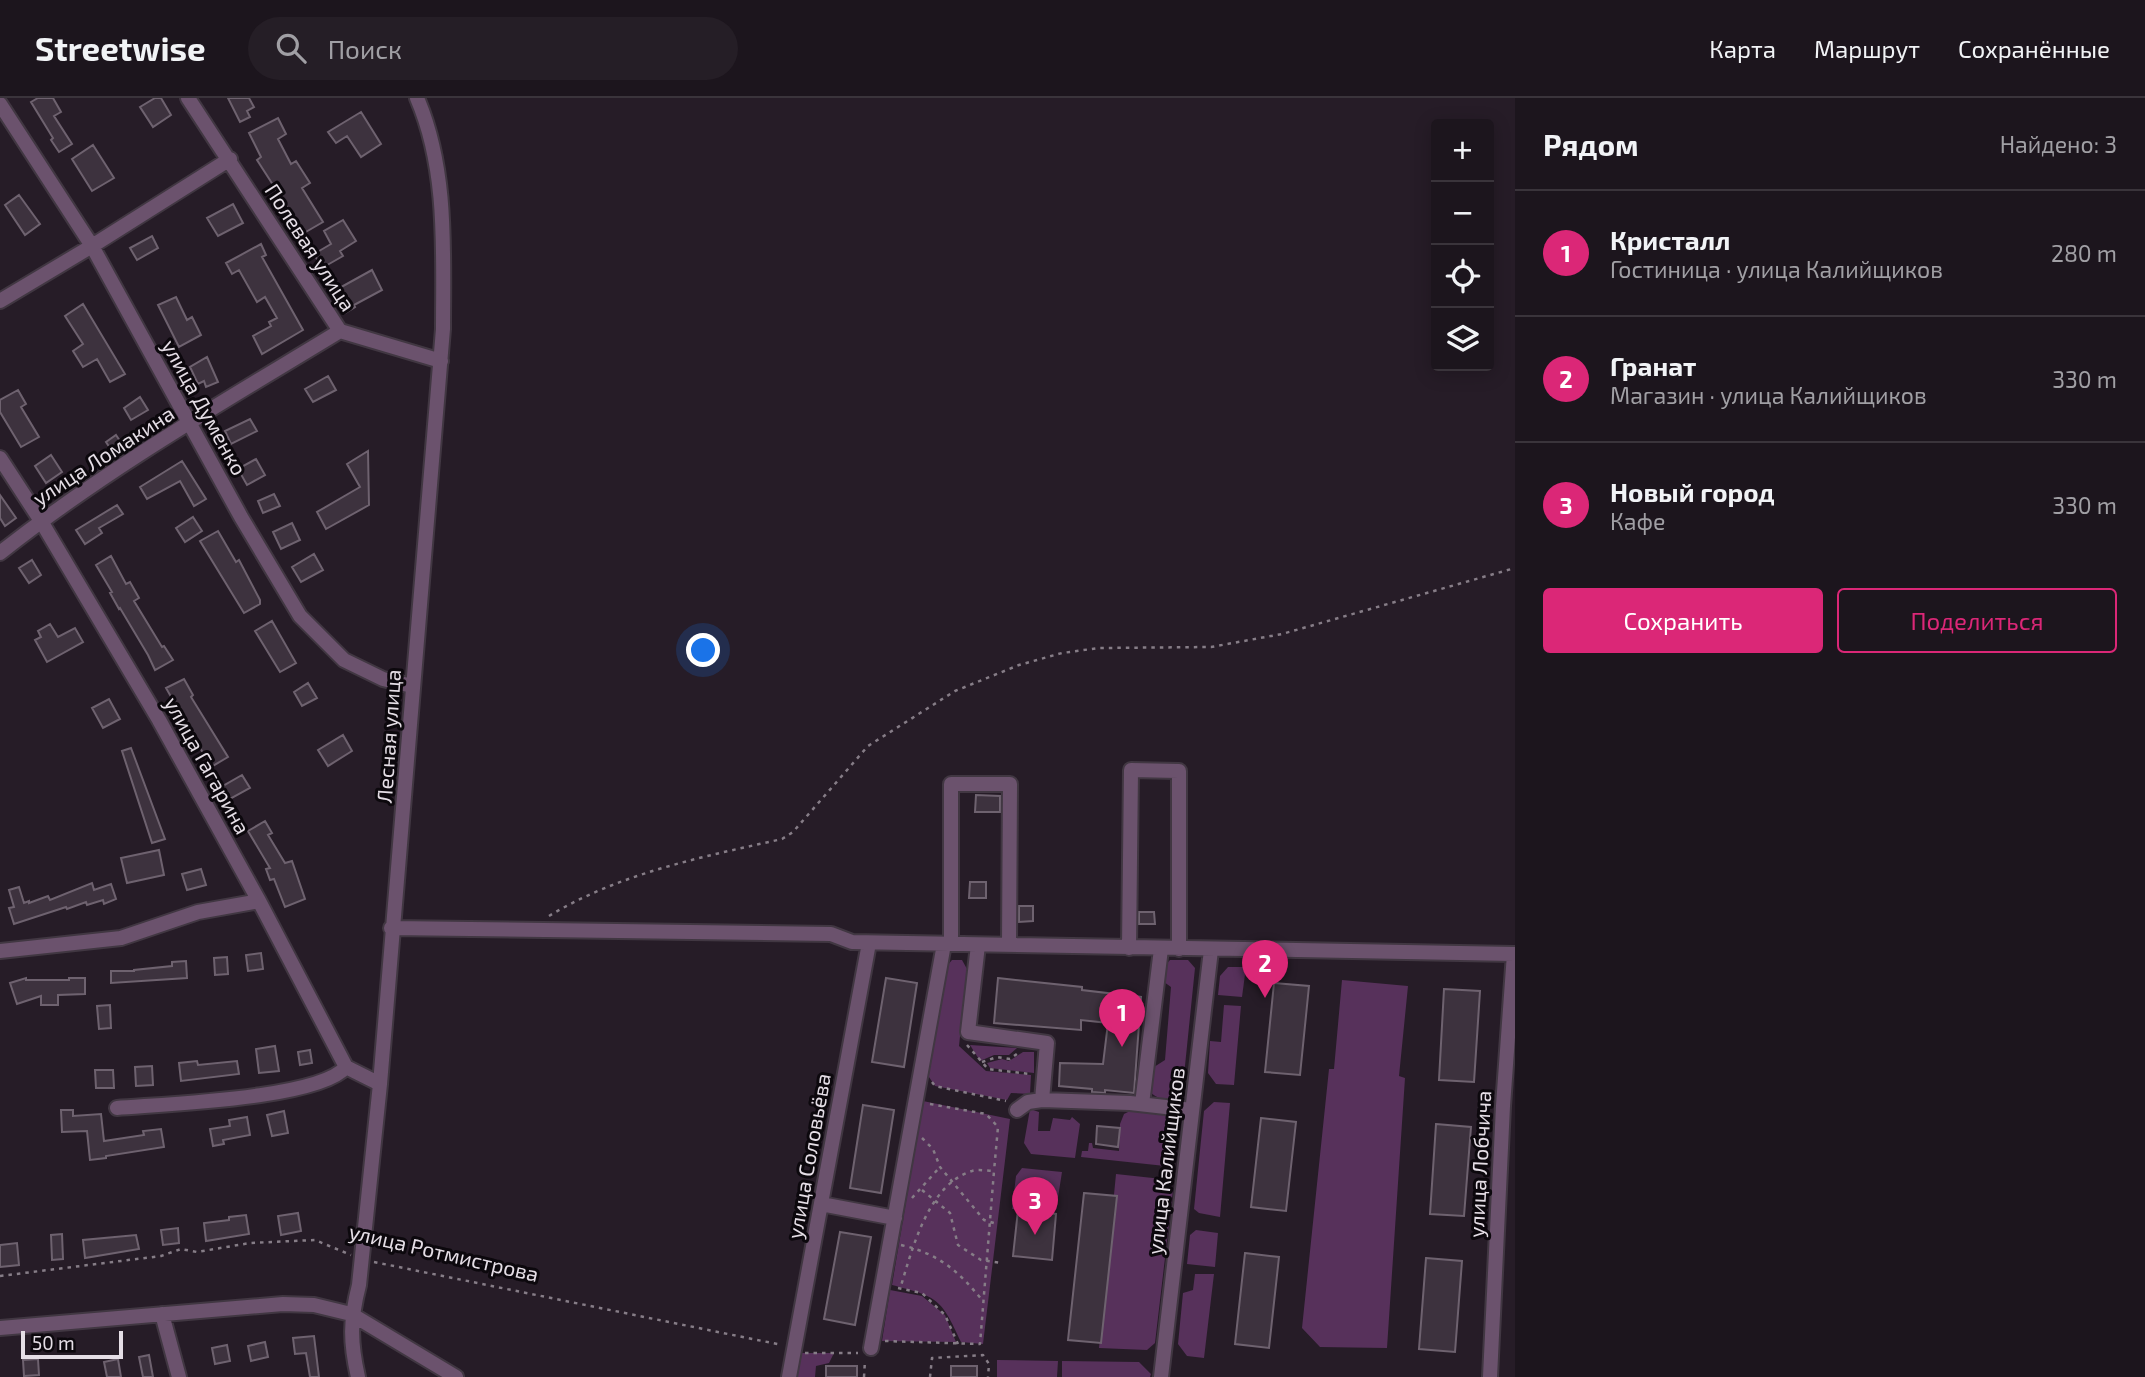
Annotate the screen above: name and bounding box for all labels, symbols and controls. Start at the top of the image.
search box [248,17,738,80]
text: Streetwise [35,28,206,68]
icon: search [272,29,310,67]
text: Поиск [328,33,402,64]
text: Карта [1709,34,1776,63]
text: Маршрут [1814,34,1920,63]
text: Сохранённые [1958,34,2110,63]
map controls [1431,119,1494,371]
button: + [1431,119,1494,182]
text: Рядом [1543,126,1639,162]
text: Найдено: 3 [2000,130,2117,158]
street label: Полевая улица [260,179,362,316]
button: − [1431,182,1494,245]
text: Кристалл [1610,224,1731,255]
text: 1 [1561,239,1571,267]
text: 280 m [2051,239,2117,267]
button: locate [1431,245,1494,308]
text: Гостиница · улица Калийщиков [1610,255,1943,283]
button: layers [1431,308,1494,371]
street label: улица Думенко [157,335,253,480]
text: Гранат [1610,350,1696,381]
text: 2 [1559,365,1573,393]
text: 330 m [2052,365,2117,393]
text: Магазин · улица Калийщиков [1610,381,1927,409]
street label: улица Ломакина [28,400,179,511]
text: Новый город [1610,476,1775,507]
text: 3 [1559,491,1573,519]
text: 330 m [2052,491,2117,519]
text: Кафе [1610,507,1665,535]
button: Сохранить [1543,588,1823,653]
button: Поделиться [1837,588,2117,653]
your location [686,633,720,667]
street label: Лесная улица [371,668,406,804]
street label: улица Гагарина [159,692,256,838]
pin: 2 [1242,940,1288,998]
pin: 1 [1099,989,1145,1047]
street label: улица Калийщиков [1141,1066,1190,1256]
street label: улица Соловьёва [781,1071,836,1241]
street label: улица Лобчича [1463,1090,1496,1238]
pin: 3 [1012,1177,1058,1235]
street label: улица Ротмистрова [347,1218,541,1287]
scale bar [21,1328,122,1360]
text: 50 m [32,1331,75,1354]

